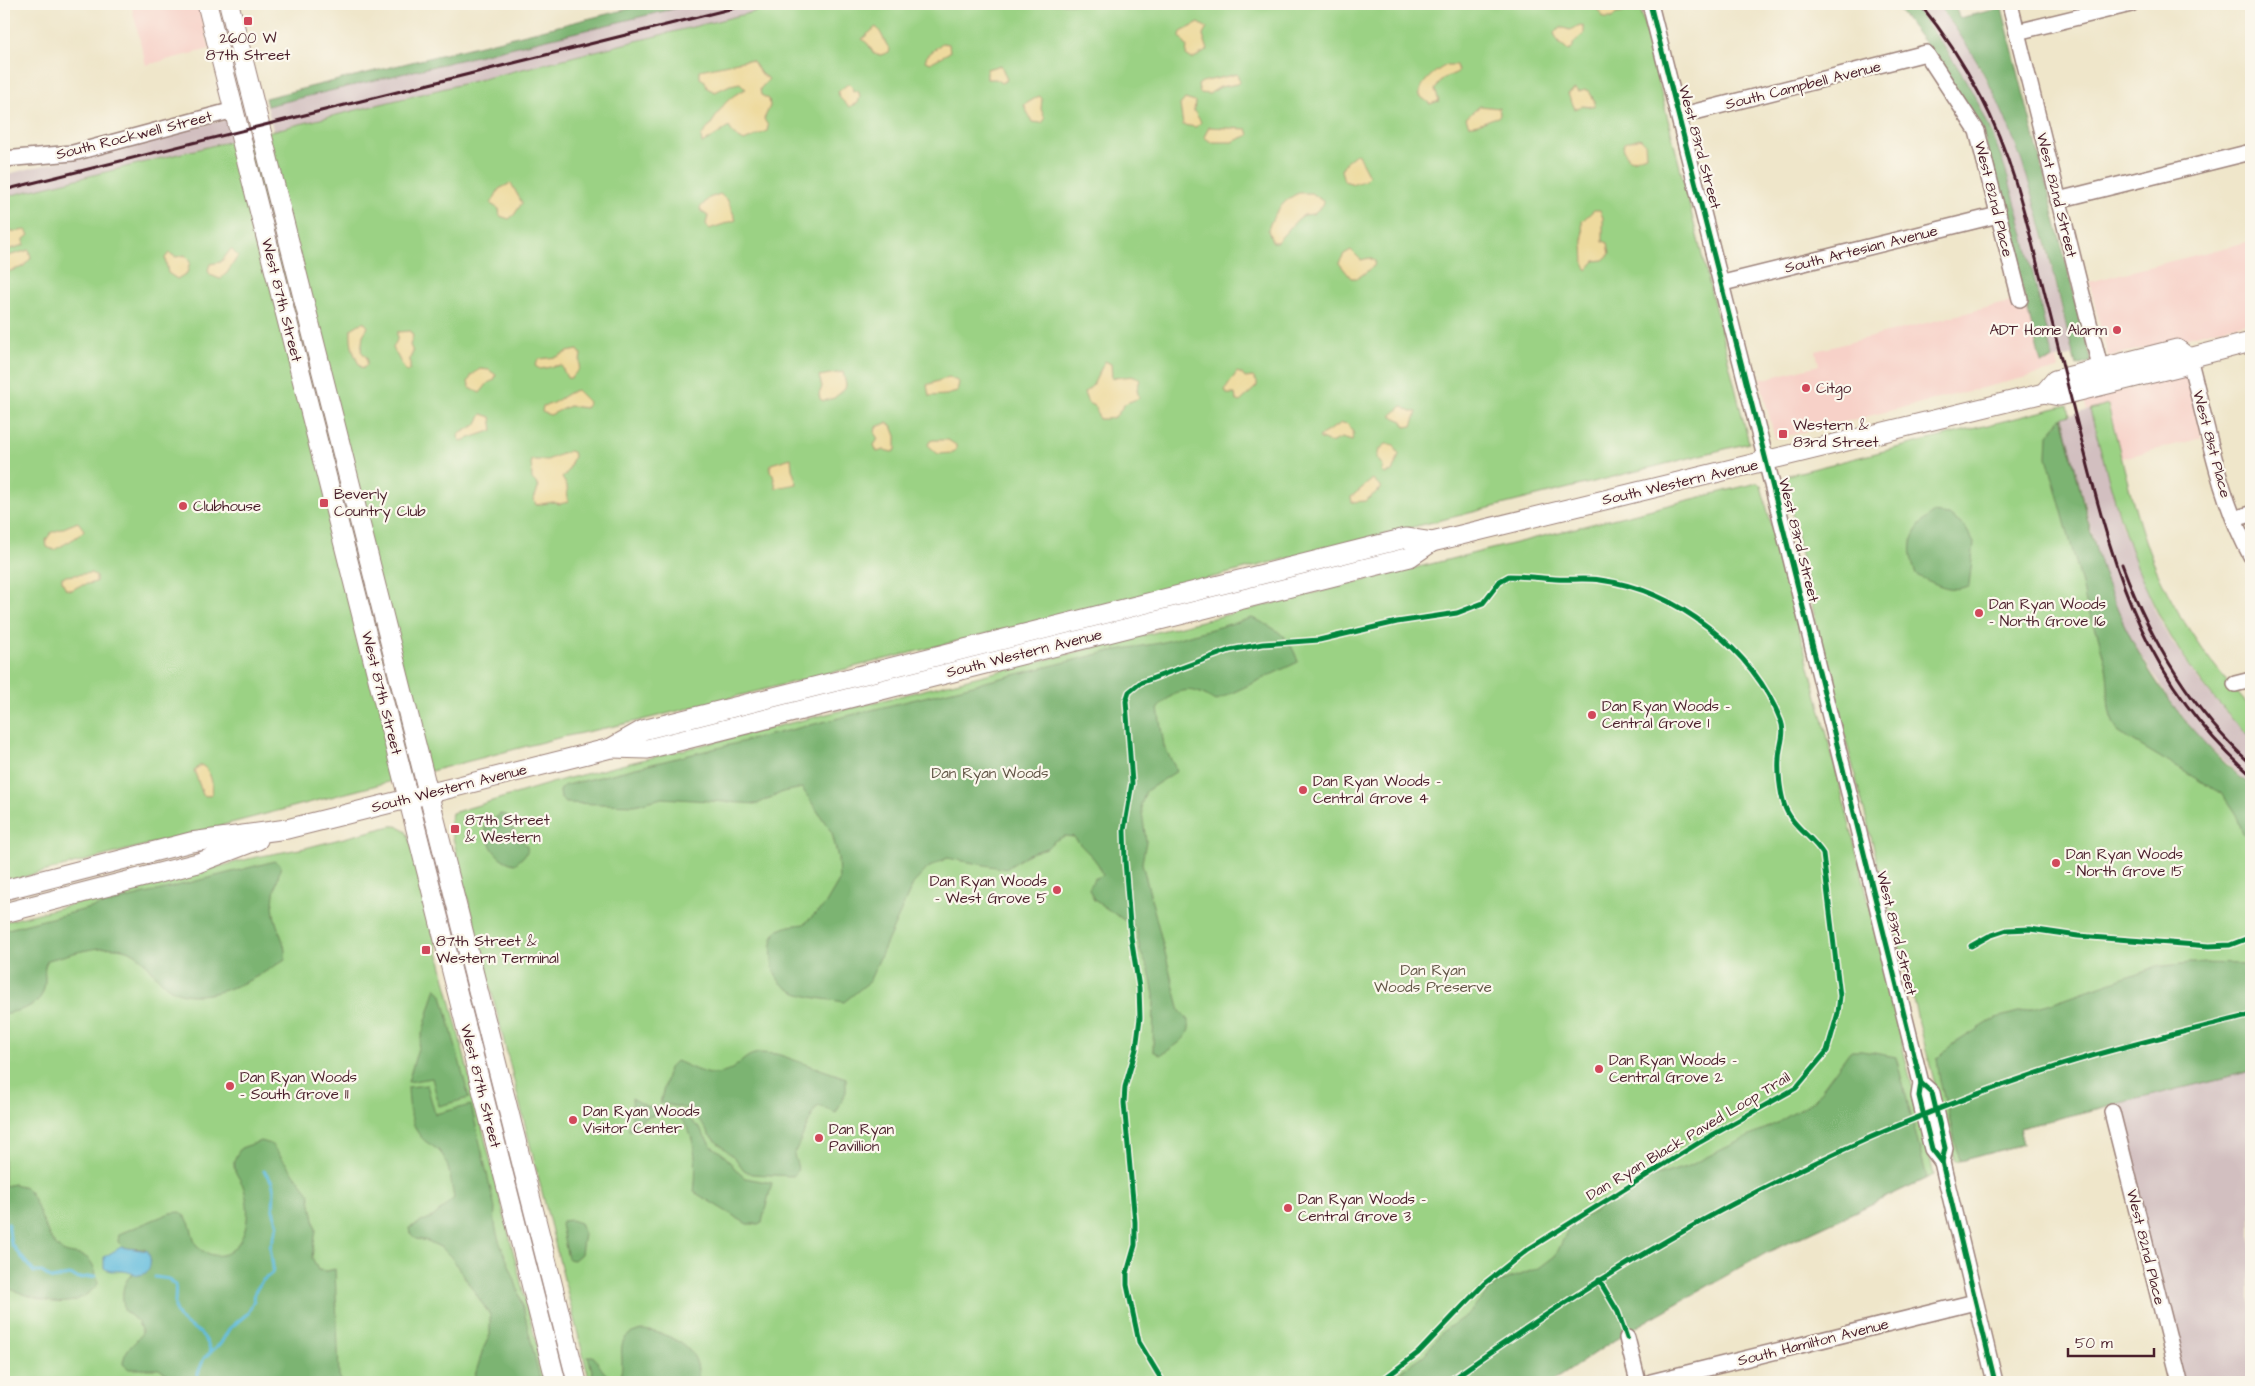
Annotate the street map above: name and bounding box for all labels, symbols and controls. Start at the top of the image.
marker: 2600 W 87th Street [242,15,254,27]
place label: 2600 W 87th Street [206,28,290,66]
street label: South Campbell Avenue [1723,56,1883,115]
street label: West 83rd Street [1673,83,1726,211]
street label: South Rockwell Street [54,106,214,165]
street label: West 82nd Street [2031,131,2082,260]
street label: West 82nd Place [1969,139,2018,259]
street label: South Artesian Avenue [1782,220,1940,279]
street label: West 87th Street [256,236,307,364]
place label: ADT Home Alarm [1989,320,2107,341]
marker: ADT Home Alarm [2111,324,2123,336]
place label: Citgo [1816,378,1852,400]
marker: Citgo [1800,382,1812,394]
street label: West 81st Place [2187,388,2236,500]
place label: Western & 83rd Street [1793,415,1879,453]
marker: Western & 83rd Street [1777,428,1789,440]
street label: South Western Avenue [1600,454,1760,511]
street label: West 83rd Street [1773,476,1824,604]
place label: Beverly Country Club [334,484,426,523]
place label: Clubhouse [193,496,261,517]
marker: Beverly Country Club [318,497,330,509]
marker: Clubhouse [177,500,189,512]
place label: Dan Ryan Woods - North Grove 16 [1989,594,2107,632]
marker: Dan Ryan Woods - North Grove 16 [1973,607,1985,619]
street label: South Western Avenue [944,624,1104,683]
street label: West 87th Street [356,629,407,757]
place label: Dan Ryan Woods - Central Grove 1 [1602,696,1730,734]
marker: Dan Ryan Woods - Central Grove 1 [1586,709,1598,721]
street label: South Western Avenue [369,759,529,818]
park label: Dan Ryan Woods [931,763,1049,785]
place label: Dan Ryan Woods - Central Grove 4 [1313,771,1441,809]
marker: Dan Ryan Woods - Central Grove 4 [1297,784,1309,796]
place label: 87th Street & Western [465,810,550,848]
marker: 87th Street & Western [449,823,461,835]
place label: Dan Ryan Woods - North Grove 15 [2066,844,2184,882]
marker: Dan Ryan Woods - North Grove 15 [2050,857,2062,869]
street label: West 83rd Street [1871,869,1922,997]
place label: Dan Ryan Woods - West Grove 5 [930,871,1047,909]
marker: Dan Ryan Woods - West Grove 5 [1051,884,1063,896]
place label: 87th Street & Western Terminal [436,931,559,969]
marker: 87th Street & Western Terminal [420,944,432,956]
park label: Dan Ryan Woods Preserve [1374,960,1492,998]
street label: West 87th Street [455,1022,506,1150]
place label: Dan Ryan Woods - Central Grove 2 [1609,1050,1737,1088]
marker: Dan Ryan Woods - Central Grove 2 [1593,1063,1605,1075]
place label: Dan Ryan Woods - South Grove 11 [240,1067,358,1105]
street label: Dan Ryan Black Paved Loop Trail [1582,1067,1795,1207]
marker: Dan Ryan Woods - South Grove 11 [224,1080,236,1092]
place label: Dan Ryan Woods Visitor Center [583,1101,701,1139]
marker: Dan Ryan Woods Visitor Center [567,1114,579,1126]
place label: Dan Ryan Pavillion [829,1119,894,1157]
marker: Dan Ryan Pavillion [813,1132,825,1144]
street label: West 82nd Place [2121,1187,2170,1307]
place label: Dan Ryan Woods - Central Grove 3 [1298,1189,1426,1227]
marker: Dan Ryan Woods - Central Grove 3 [1282,1202,1294,1214]
street label: South Hamilton Avenue [1735,1314,1891,1371]
scale bar [2068,1326,2154,1358]
text: 50 m [2075,1333,2113,1354]

